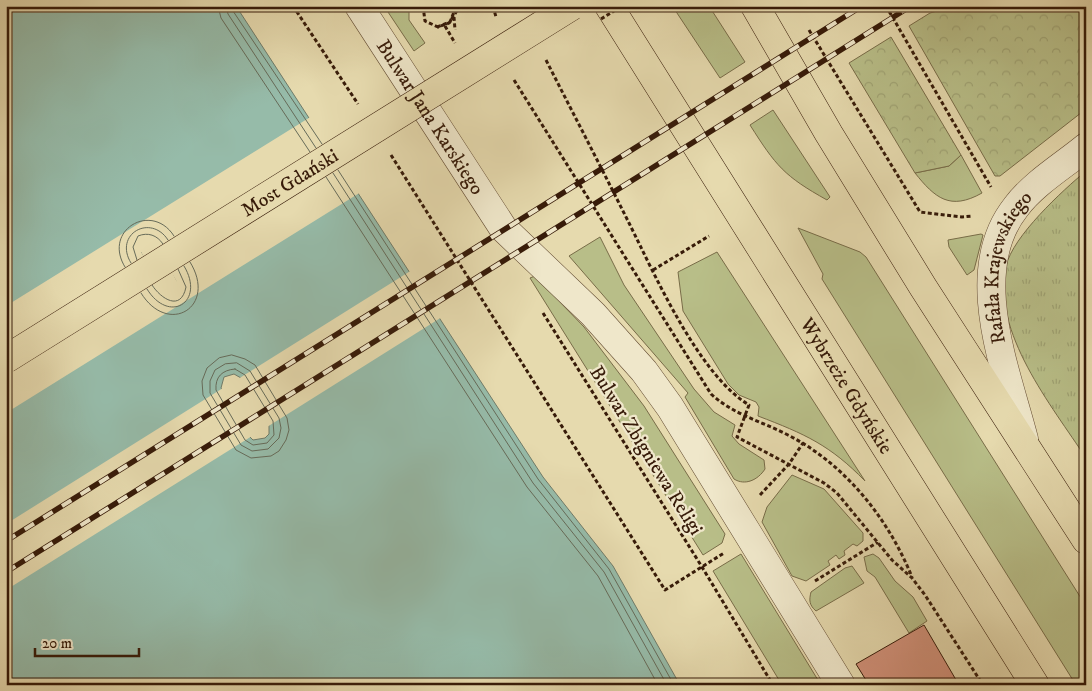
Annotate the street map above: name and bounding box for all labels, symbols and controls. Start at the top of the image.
street label: Bulwar Jana Karskiego [370,35,489,200]
street label: Most Gdański [237,144,343,223]
street label: Rafała Krajewskiego [980,186,1038,346]
street label: Wybrzeże Gdyńskie [793,313,898,459]
street label: Bulwar Zbigniewa Religi [583,361,708,540]
scale bar [35,626,139,658]
text: 20 m [42,634,72,653]

